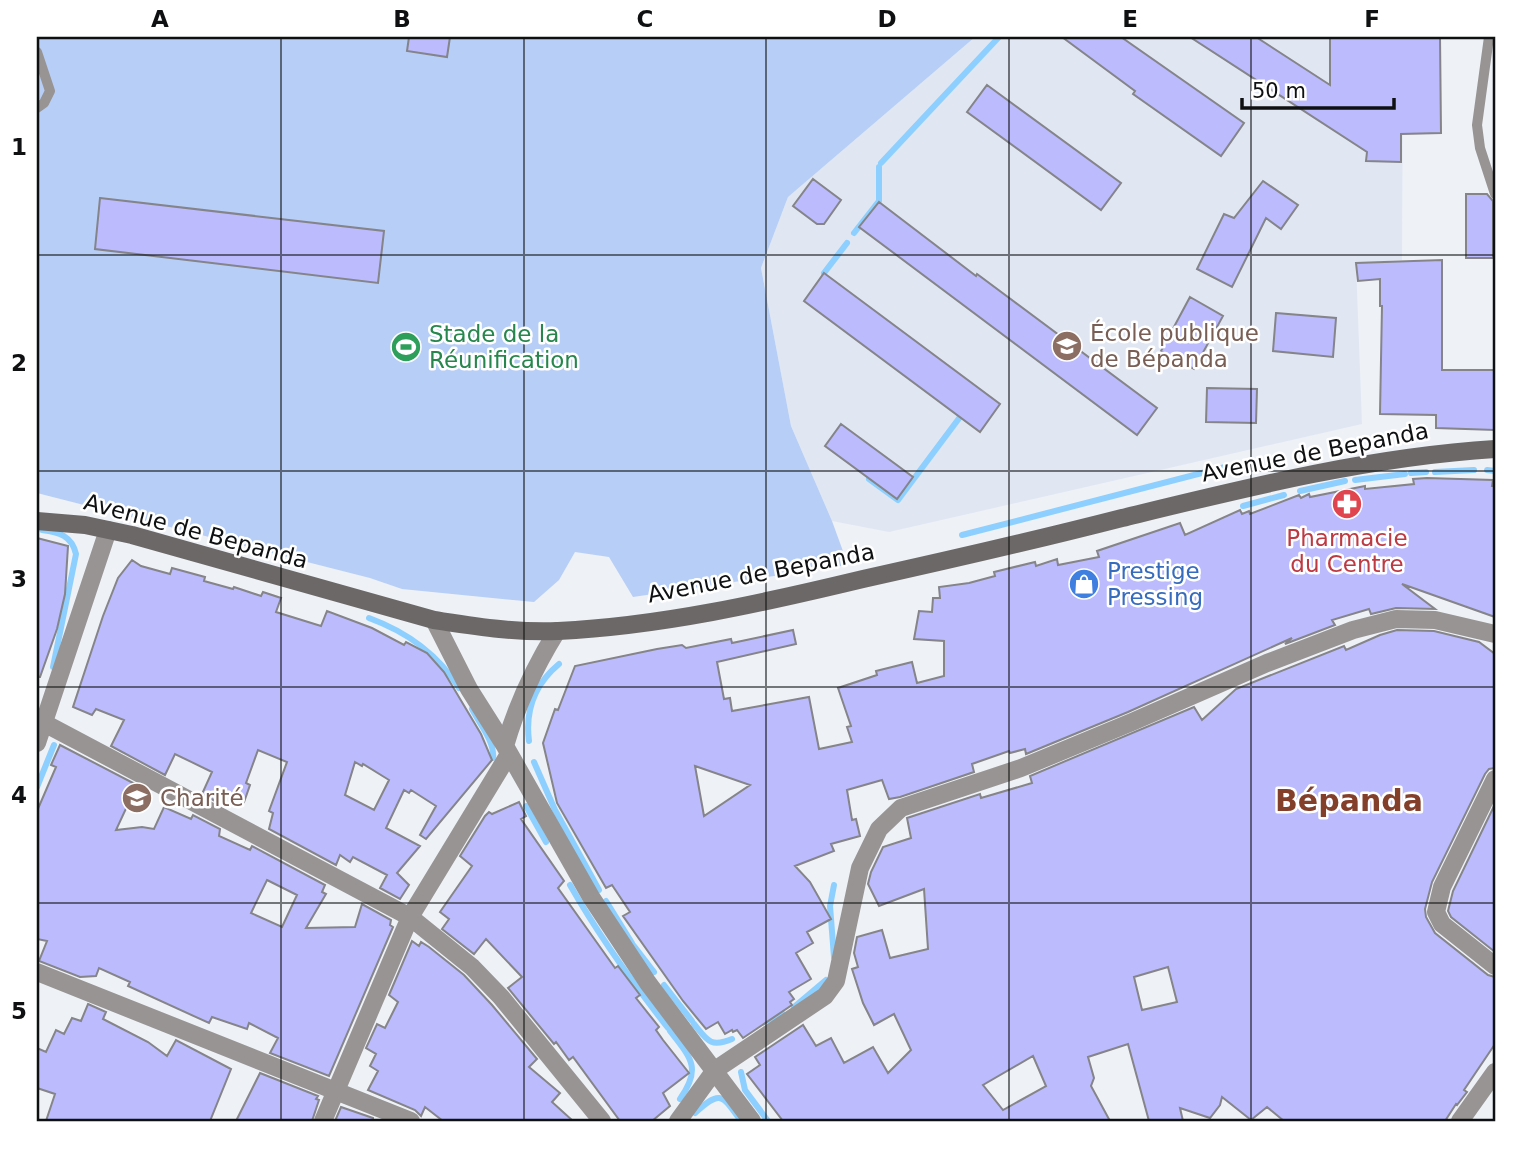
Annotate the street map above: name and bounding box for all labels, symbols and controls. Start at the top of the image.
text: A [151,6,169,32]
text: B [393,6,411,32]
text: C [637,6,653,32]
text: D [877,6,897,32]
text: E [1122,6,1138,32]
text: F [1364,6,1380,32]
scale bar [1242,66,1394,110]
text: 50 m [1252,79,1306,103]
text: 1 [11,134,27,160]
place label: École publique de Bépanda [1090,319,1259,372]
place label: Stade de la Réunification [429,321,579,373]
school or university icon: École publique de Bépanda [1050,329,1084,363]
sports icon: Stade de la Réunification [389,330,423,364]
text: 2 [11,350,27,376]
street label: Avenue de Bepanda [1199,417,1431,487]
pharmacy icon: Pharmacie du Centre [1330,487,1364,521]
street label: Avenue de Bepanda [81,489,311,573]
place label: Pharmacie du Centre [1286,525,1408,577]
street label: Avenue de Bepanda [645,538,877,608]
place label: Prestige Pressing [1107,558,1203,610]
text: 3 [11,566,27,592]
shop icon: Prestige Pressing [1067,567,1101,601]
school or university icon: Charité [120,781,154,815]
text: 4 [11,782,27,808]
district label: Bépanda [1275,783,1423,818]
place label: Charité [160,785,244,811]
text: 5 [11,998,27,1024]

